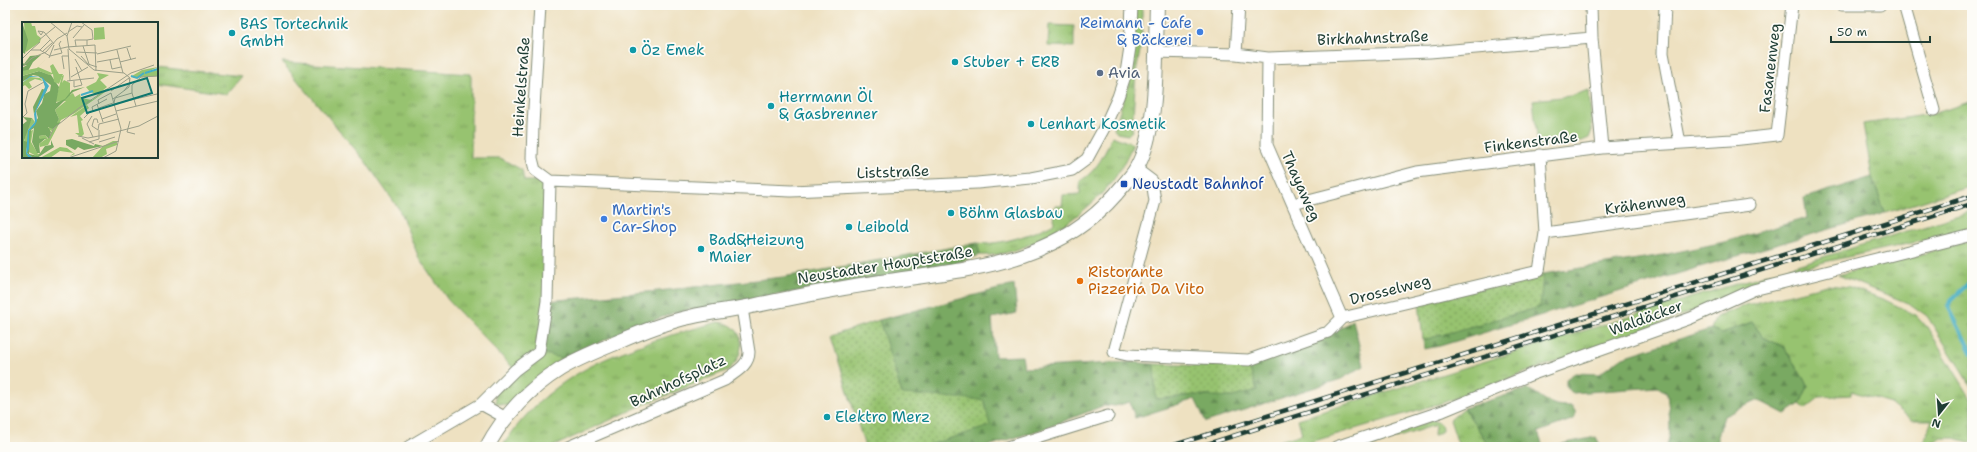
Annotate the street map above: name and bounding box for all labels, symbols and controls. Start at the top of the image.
place label: Reimann - Cafe & Bäckerei [1080,13,1192,50]
place label: BAS Tortechnik GmbH [240,14,349,51]
scale bar [1831,18,1930,44]
inset map [22,22,158,158]
street label: Fasanenweg [1755,22,1785,114]
text: 50 m [1837,24,1867,40]
street label: Birkhahnstraße [1317,26,1429,50]
marker: Reimann - Cafe & Bäckerei [1195,27,1205,37]
marker: BAS Tortechnik GmbH [227,28,237,38]
street label: Heinkelstraße [508,36,534,138]
place label: Öz Emek [641,40,705,60]
marker: Öz Emek [628,45,638,55]
place label: Stuber + ERB [963,52,1060,72]
marker: Stuber + ERB [950,57,960,67]
place label: Avia [1108,63,1141,83]
marker: Avia [1095,68,1105,78]
place label: Herrmann Öl & Gasbrenner [779,87,878,124]
marker: Herrmann Öl & Gasbrenner [766,101,776,111]
place label: Lenhart Kosmetik [1039,114,1166,134]
marker: Lenhart Kosmetik [1026,119,1036,129]
street label: Finkenstraße [1483,126,1579,158]
street label: Thayaweg [1277,148,1325,224]
street label: Liststraße [856,161,930,183]
place label: Neustadt Bahnhof [1132,174,1264,194]
marker: Neustadt Bahnhof [1119,179,1129,189]
street label: Krähenweg [1603,188,1687,220]
place label: Martin's Car-Shop [612,200,677,237]
place label: Böhm Glasbau [959,203,1063,223]
marker: Böhm Glasbau [946,208,956,218]
marker: Martin's Car-Shop [599,214,609,224]
place label: Leibold [857,217,909,237]
marker: Leibold [844,222,854,232]
place label: Bad&Heizung Maier [709,230,804,267]
street label: Neustadter Hauptstraße [796,241,974,289]
marker: Bad&Heizung Maier [696,244,706,254]
place label: Ristorante Pizzeria Da Vito [1088,262,1204,299]
street label: Drosselweg [1348,270,1432,310]
marker: Ristorante Pizzeria Da Vito [1075,276,1085,286]
street label: Waldäcker [1606,295,1686,341]
street label: Bahnhofsplatz [627,350,729,412]
north arrow [1919,394,1959,434]
place label: Elektro Merz [835,407,930,427]
marker: Elektro Merz [822,412,832,422]
text: N [1930,415,1943,432]

